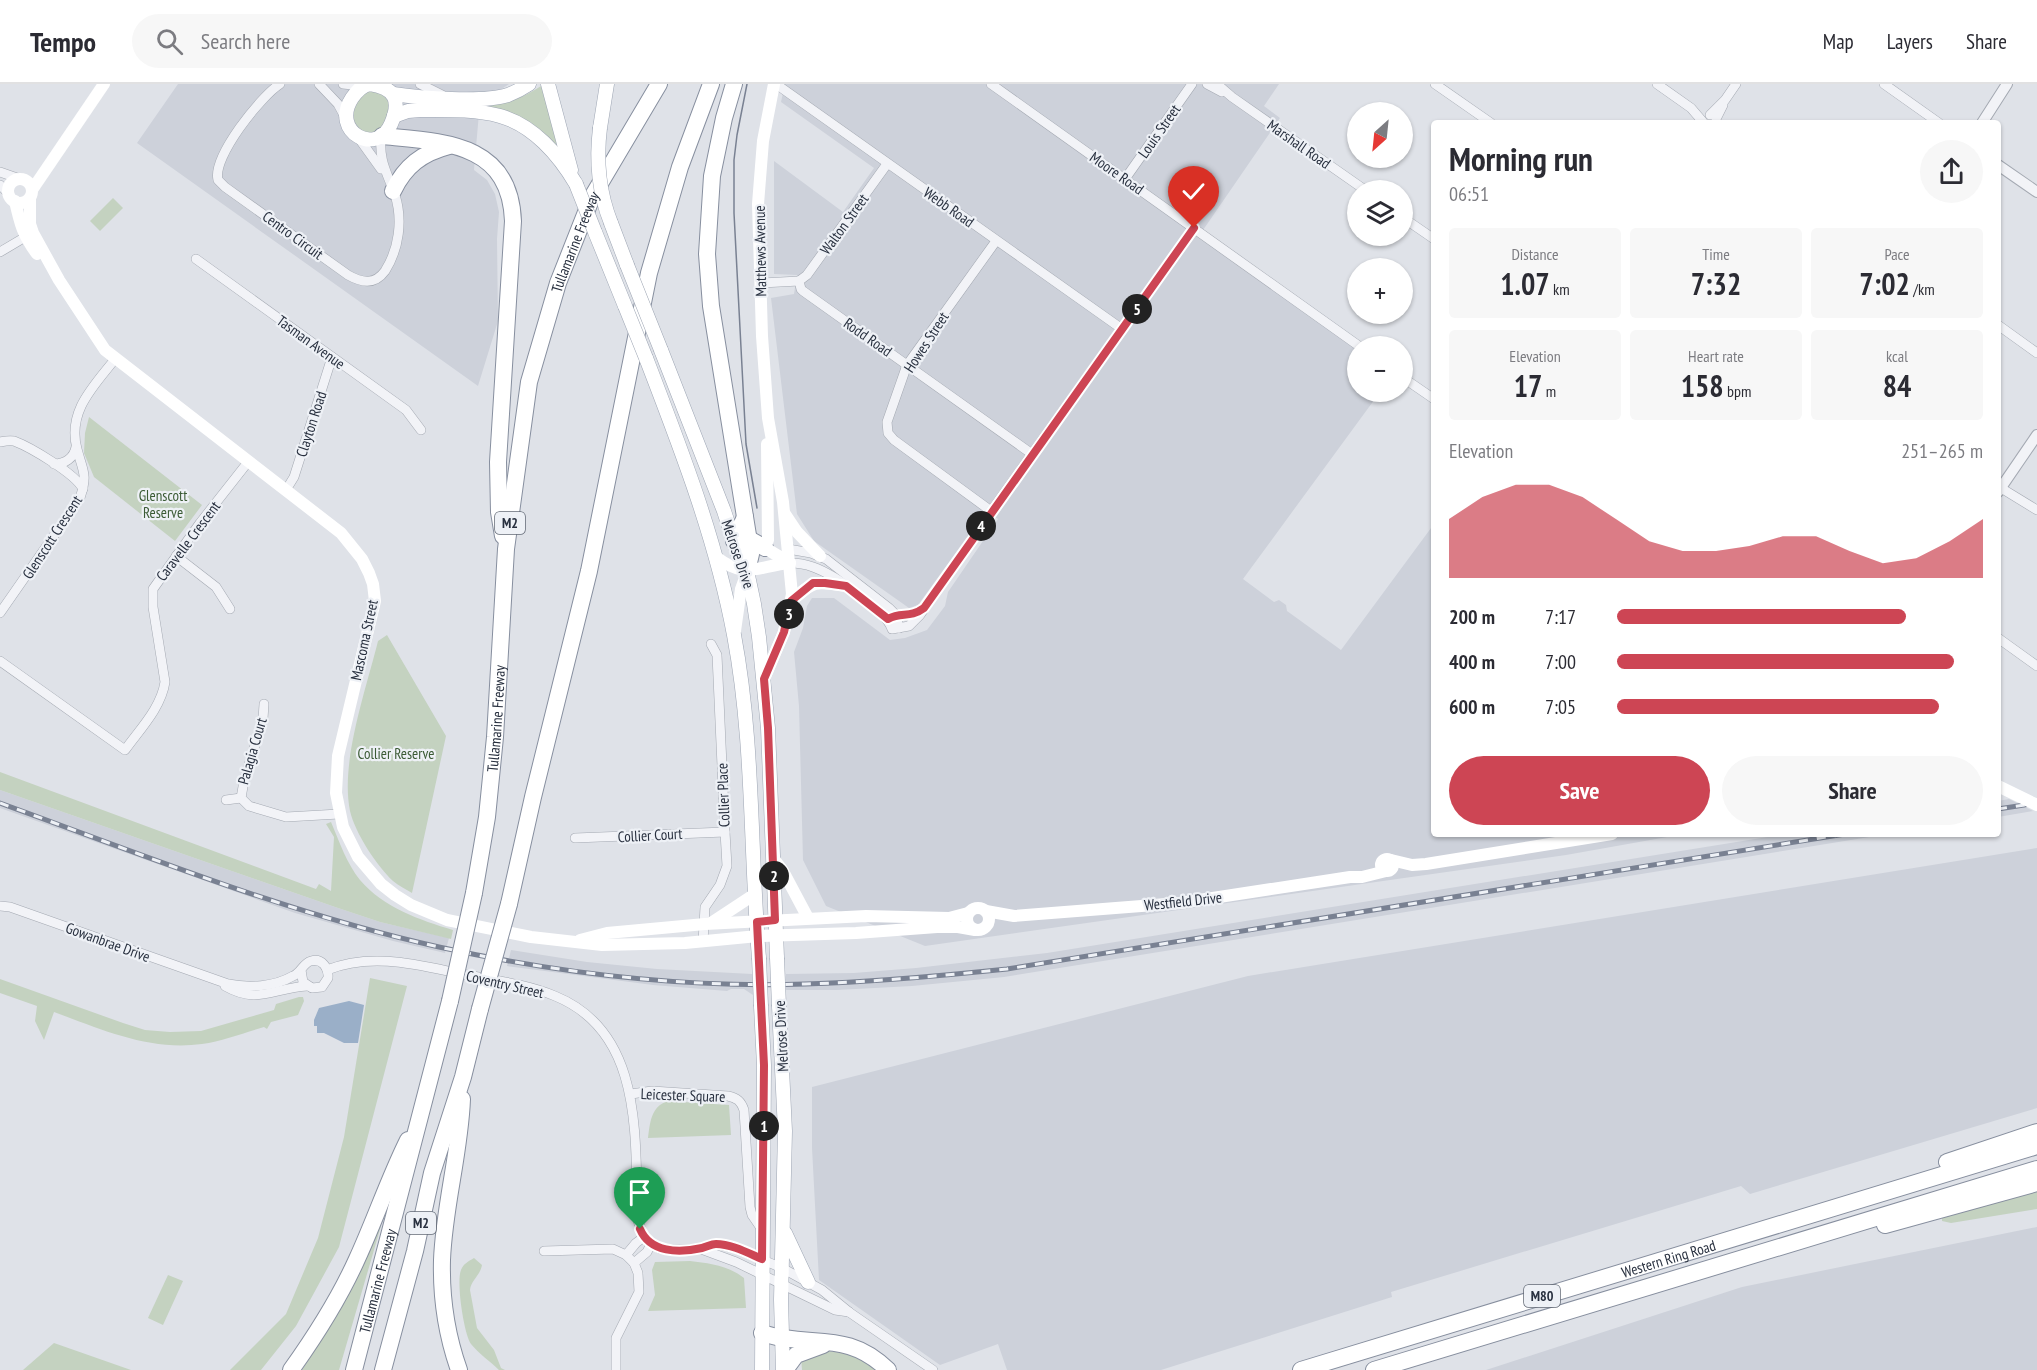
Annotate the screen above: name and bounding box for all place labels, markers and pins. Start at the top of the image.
pin [1168,166,1219,228]
pin: 5 [1122,294,1152,324]
pin: 4 [966,511,996,541]
pin: 3 [774,599,804,629]
pin: 2 [759,861,789,891]
pin: 1 [749,1111,779,1141]
pin [614,1167,665,1229]

